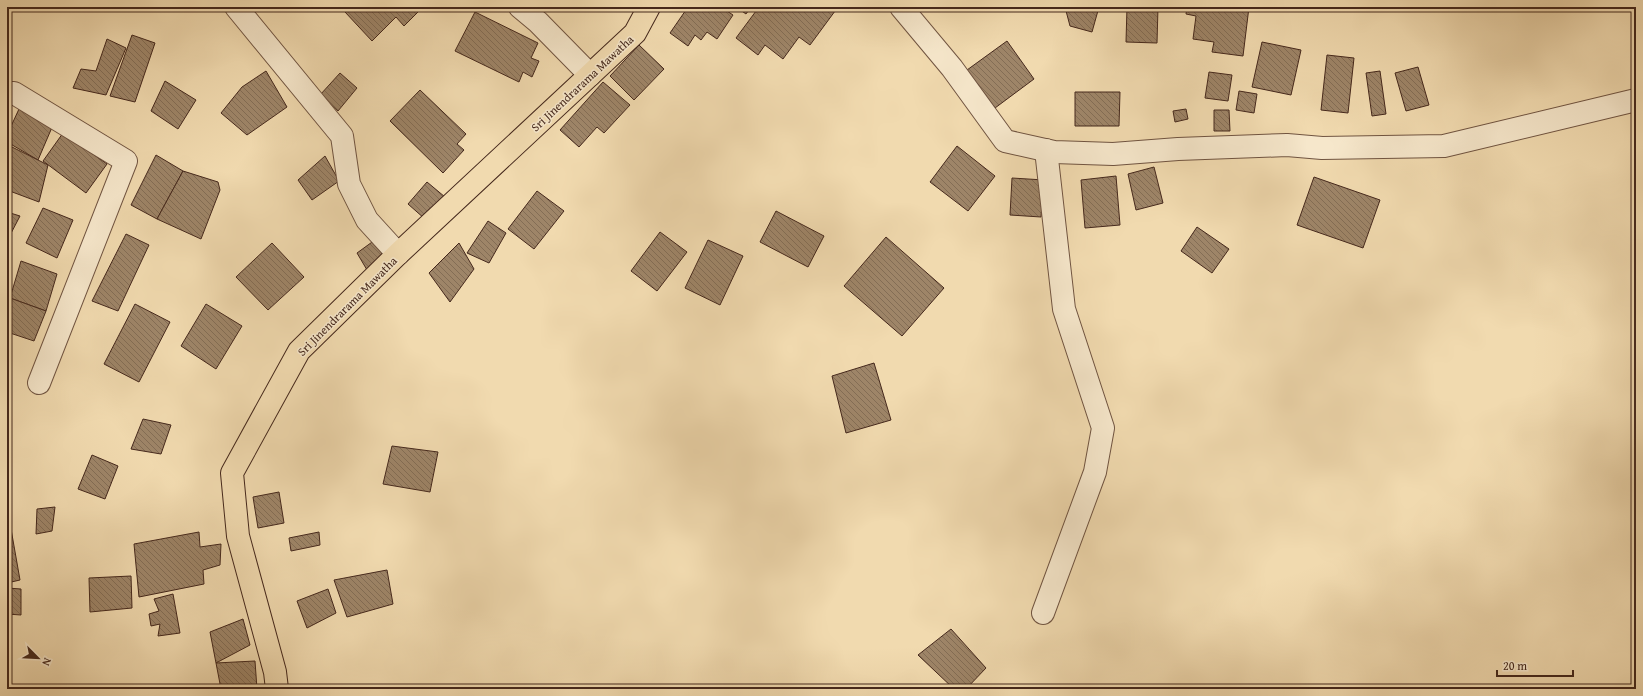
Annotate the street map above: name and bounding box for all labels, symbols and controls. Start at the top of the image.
street label: Sri Jinendrarama Mawatha [527,31,637,135]
street label: Sri Jinendrarama Mawatha [293,252,401,360]
north arrow [18,638,58,678]
scale bar [1497,652,1573,678]
text: N [38,655,56,669]
text: 20 m [1503,657,1527,674]

